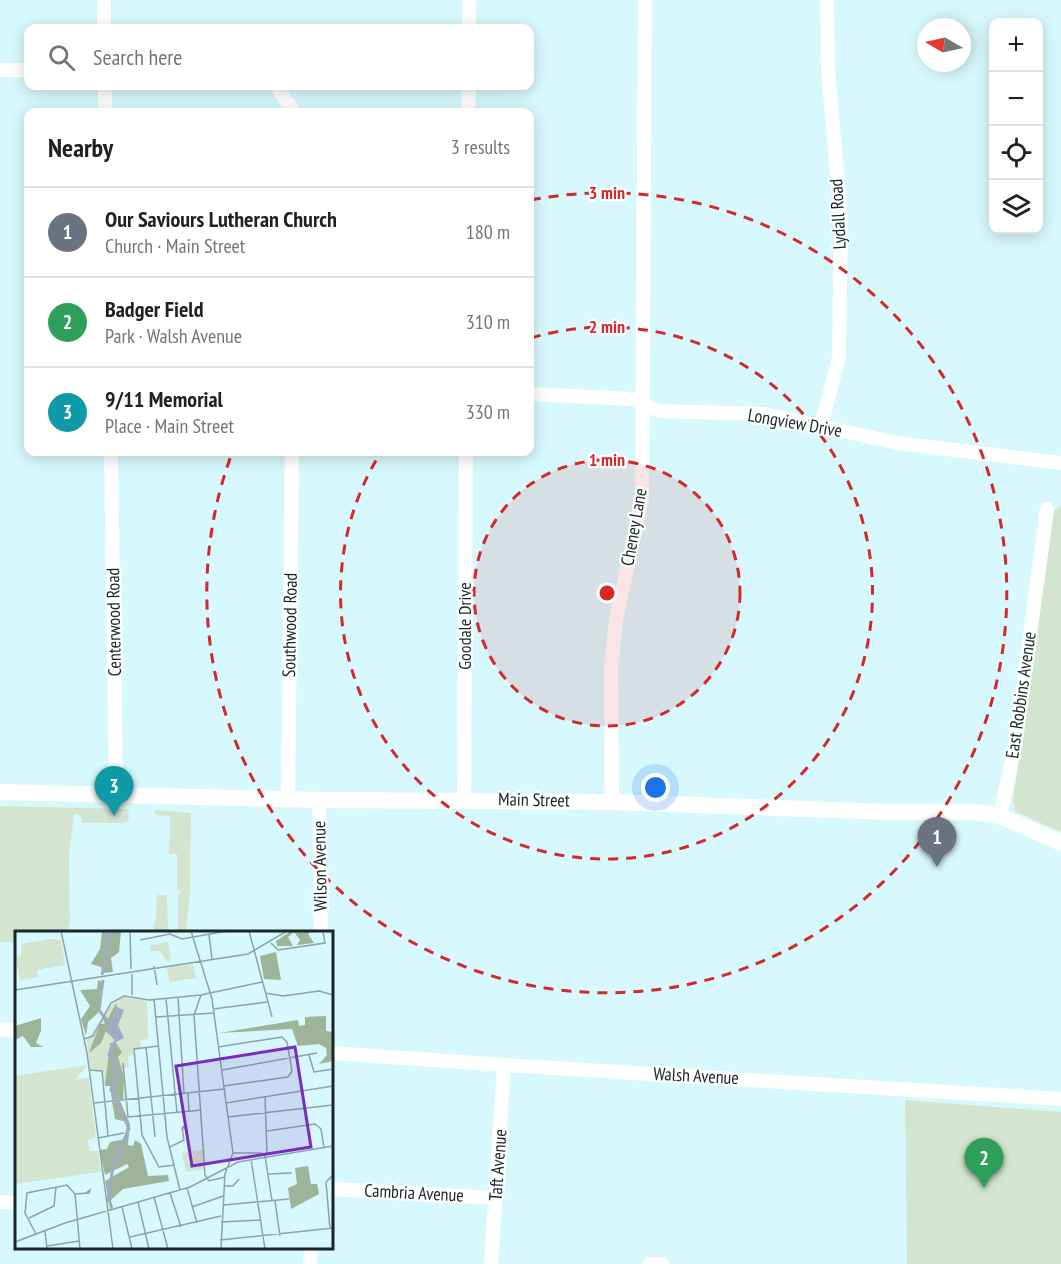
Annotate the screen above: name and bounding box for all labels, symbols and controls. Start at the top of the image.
north arrow [917,18,971,72]
map controls [989,18,1043,234]
button: + [989,18,1043,72]
search box [24,24,534,90]
icon: search [45,41,78,74]
text: Search here [93,43,182,71]
button: − [989,72,1043,126]
button: locate [989,126,1043,180]
text: Nearby [48,131,113,164]
text: 3 results [451,134,510,160]
street label: Lydall Road [824,178,851,250]
button: layers [989,180,1043,234]
text: 3 min [589,181,625,204]
text: Our Saviours Lutheran Church [105,205,337,233]
text: 1 [63,219,72,245]
text: 180 m [466,219,510,245]
text: Church · Main Street [105,233,245,259]
text: Badger Field [105,295,204,323]
text: 2 [63,309,72,335]
text: 310 m [466,309,510,335]
text: 2 min [589,315,625,338]
text: Park · Walsh Avenue [105,323,242,349]
text: 9/11 Memorial [105,385,223,413]
text: 3 [63,399,72,425]
text: 330 m [466,399,510,425]
street label: Longview Drive [746,403,844,442]
text: Place · Main Street [105,413,234,439]
text: 1 min [589,448,625,471]
street label: Cheney Lane [615,486,652,568]
street label: Centerwood Road [101,568,126,676]
street label: Southwood Road [277,573,302,677]
street label: Goodale Drive [453,582,476,670]
centre of rings [597,583,617,603]
street label: East Robbins Avenue [1000,630,1041,760]
pin: 3 [94,766,134,816]
your location [641,773,670,802]
street label: Main Street [498,787,570,812]
pin: 1 [918,818,956,867]
street label: Wilson Avenue [307,820,332,912]
inset map [15,931,333,1249]
street label: Walsh Avenue [653,1062,739,1089]
street label: Taft Avenue [484,1128,511,1202]
pin: 2 [964,1138,1004,1188]
street label: Cambria Avenue [364,1178,464,1207]

